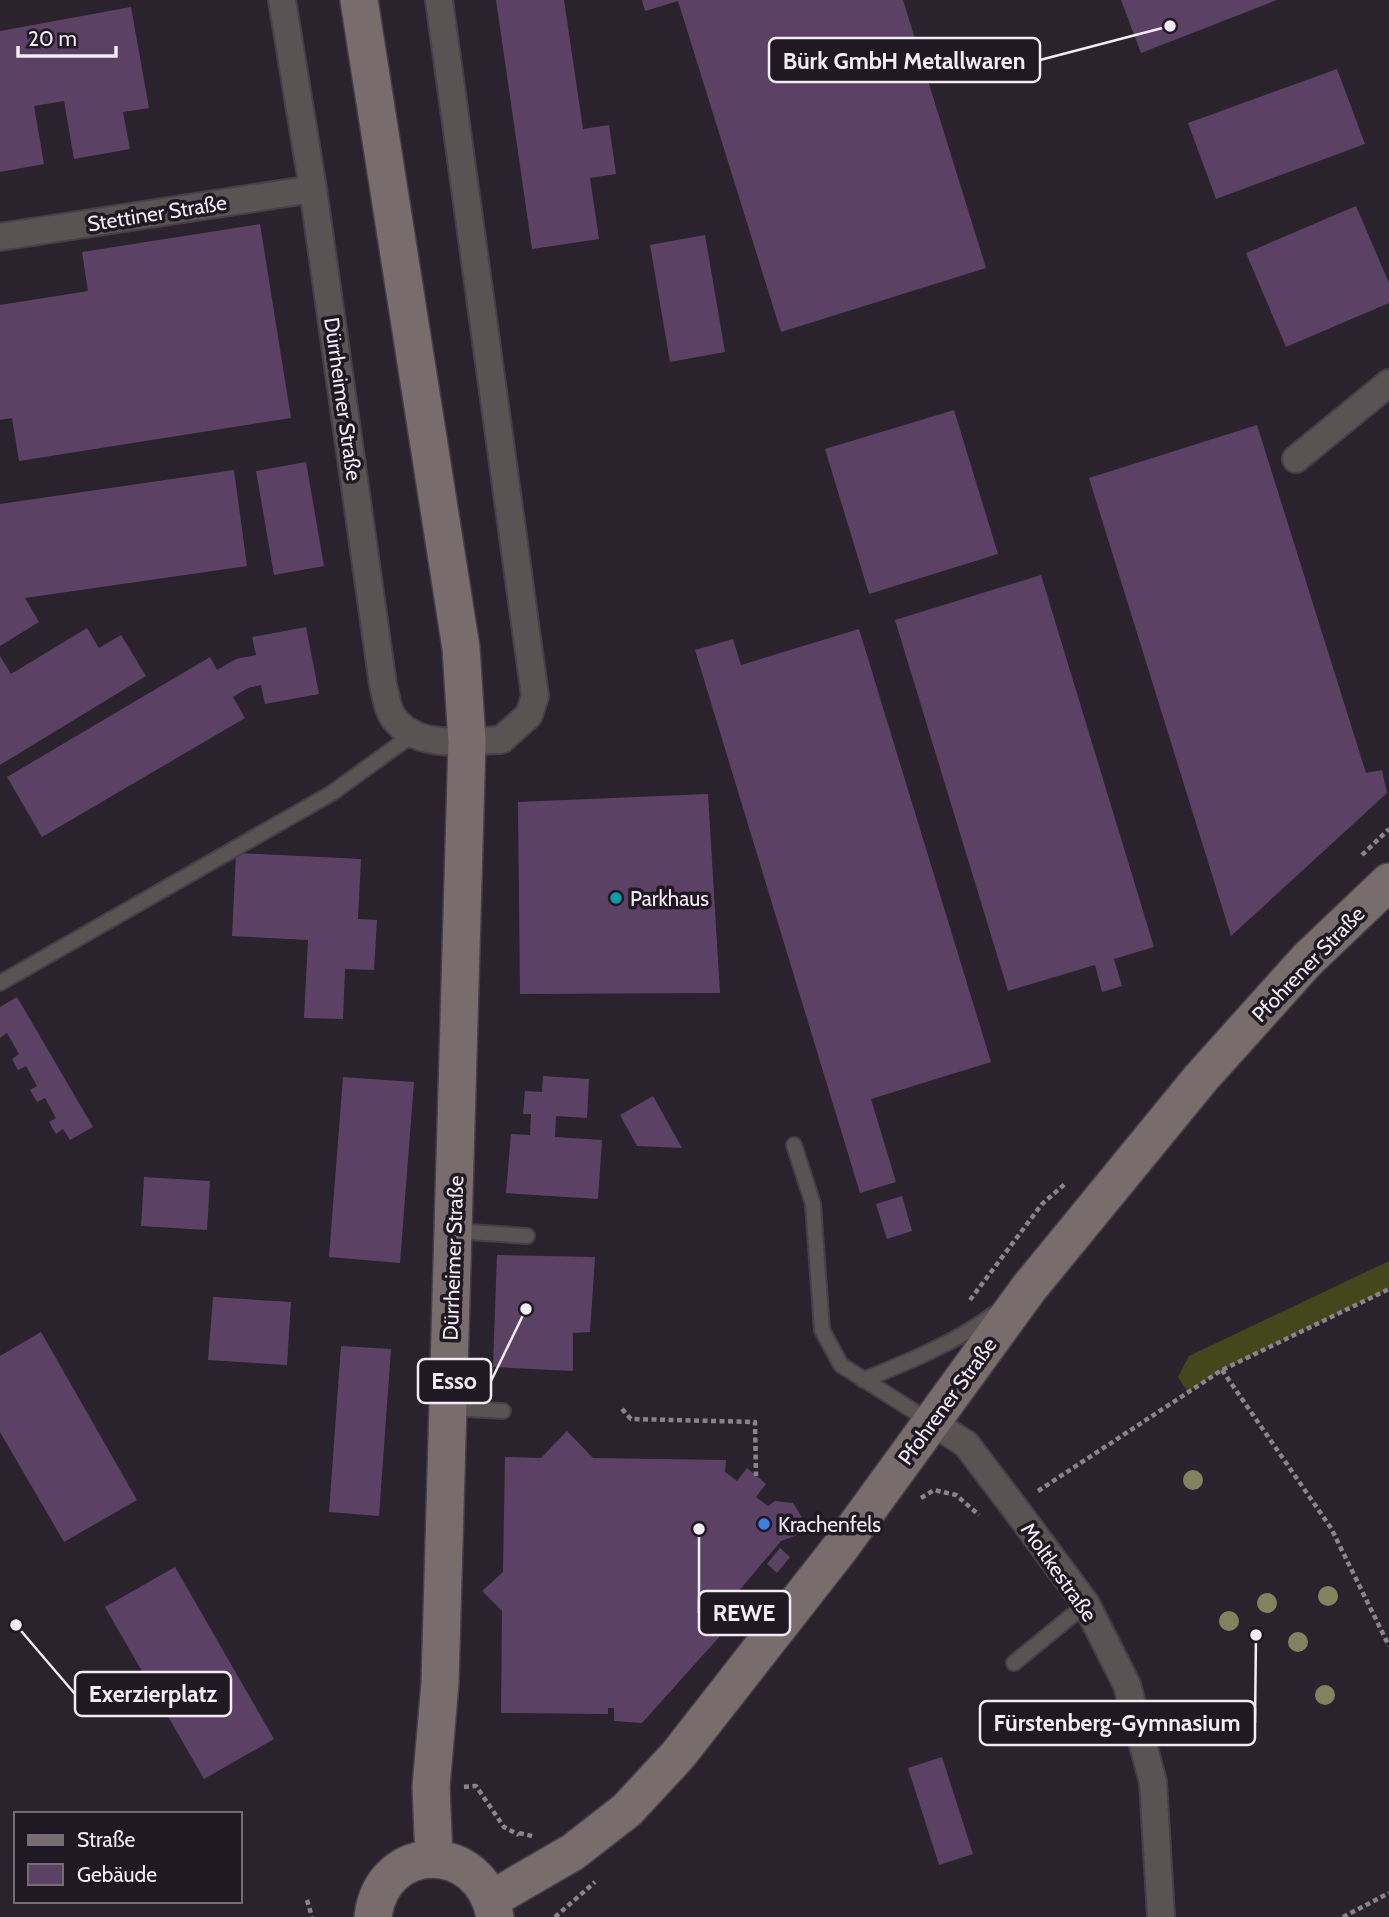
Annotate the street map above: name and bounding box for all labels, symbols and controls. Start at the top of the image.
scale bar [18,14,116,58]
text: 20 m [28,26,77,51]
callout: Bürk GmbH Metallwaren [769,38,1040,82]
text: Bürk GmbH Metallwaren [783,47,1025,75]
street label: Stettiner Straße [86,190,229,236]
street label: Dürrheimer Straße [319,316,367,483]
place label: Parkhaus [630,886,709,911]
marker: Parkhaus [608,890,624,906]
street label: Pfohrener Straße [1247,901,1370,1027]
street label: Dürrheimer Straße [438,1175,468,1341]
street label: Pfohrener Straße [893,1332,1002,1469]
callout: Esso [418,1359,491,1403]
text: Esso [431,1367,477,1395]
place label: Krachenfels [778,1512,881,1537]
marker: Krachenfels [756,1516,772,1532]
street label: Moltkestraße [1016,1518,1102,1627]
callout: REWE [699,1591,790,1635]
text: REWE [713,1599,775,1627]
callout: Exerzierplatz [75,1672,231,1716]
text: Exerzierplatz [89,1680,217,1708]
callout: Fürstenberg-Gymnasium [980,1701,1255,1745]
text: Fürstenberg-Gymnasium [994,1709,1240,1737]
legend [14,1812,242,1903]
text: Straße [77,1827,136,1852]
text: Gebäude [77,1862,157,1887]

